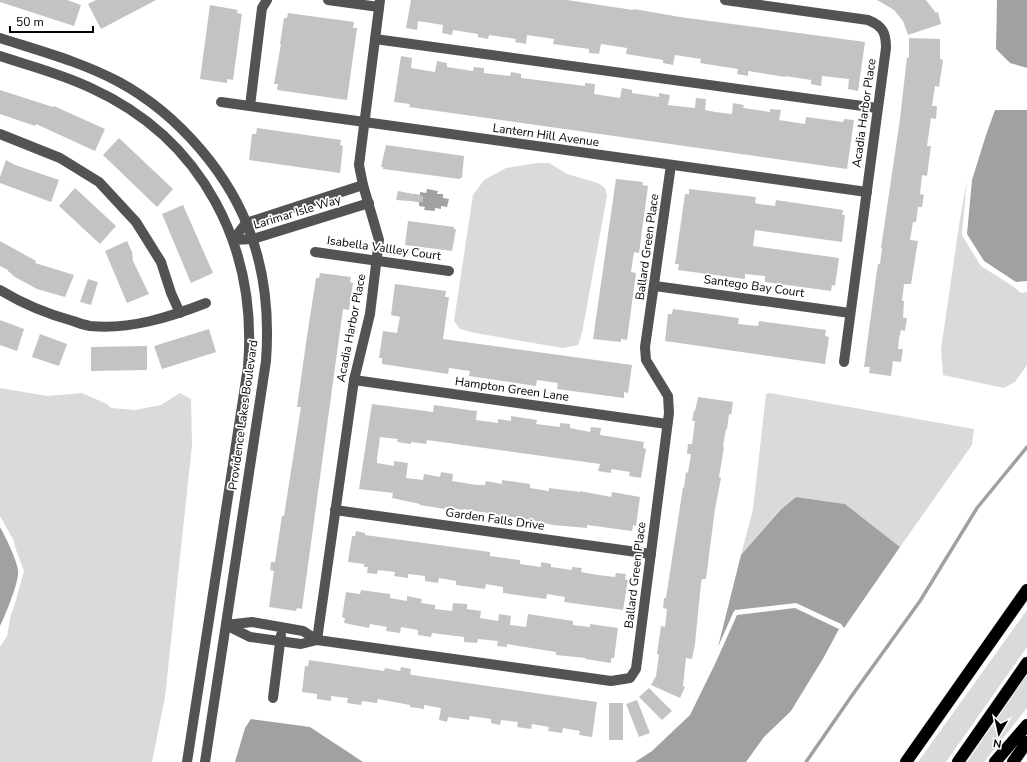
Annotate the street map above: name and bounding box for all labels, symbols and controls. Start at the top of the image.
scale bar [10,8,93,34]
text: 50 m [16,14,44,30]
street label: Acadia Harbor Place [848,57,880,169]
street label: Lantern Hill Avenue [492,120,600,150]
street label: Larimar Isle Way [251,191,344,233]
street label: Ballard Green Place [632,193,662,301]
street label: Isabella Vallley Court [326,232,443,264]
street label: Santego Bay Court [703,271,806,301]
street label: Acadia Harbor Place [333,273,369,383]
street label: Providence Lakes Boulevard [225,339,261,491]
street label: Hampton Green Lane [454,373,570,405]
street label: Garden Falls Drive [445,504,545,534]
street label: Ballard Green Place [621,521,649,629]
north arrow [979,714,1019,754]
text: N [992,735,1003,751]

